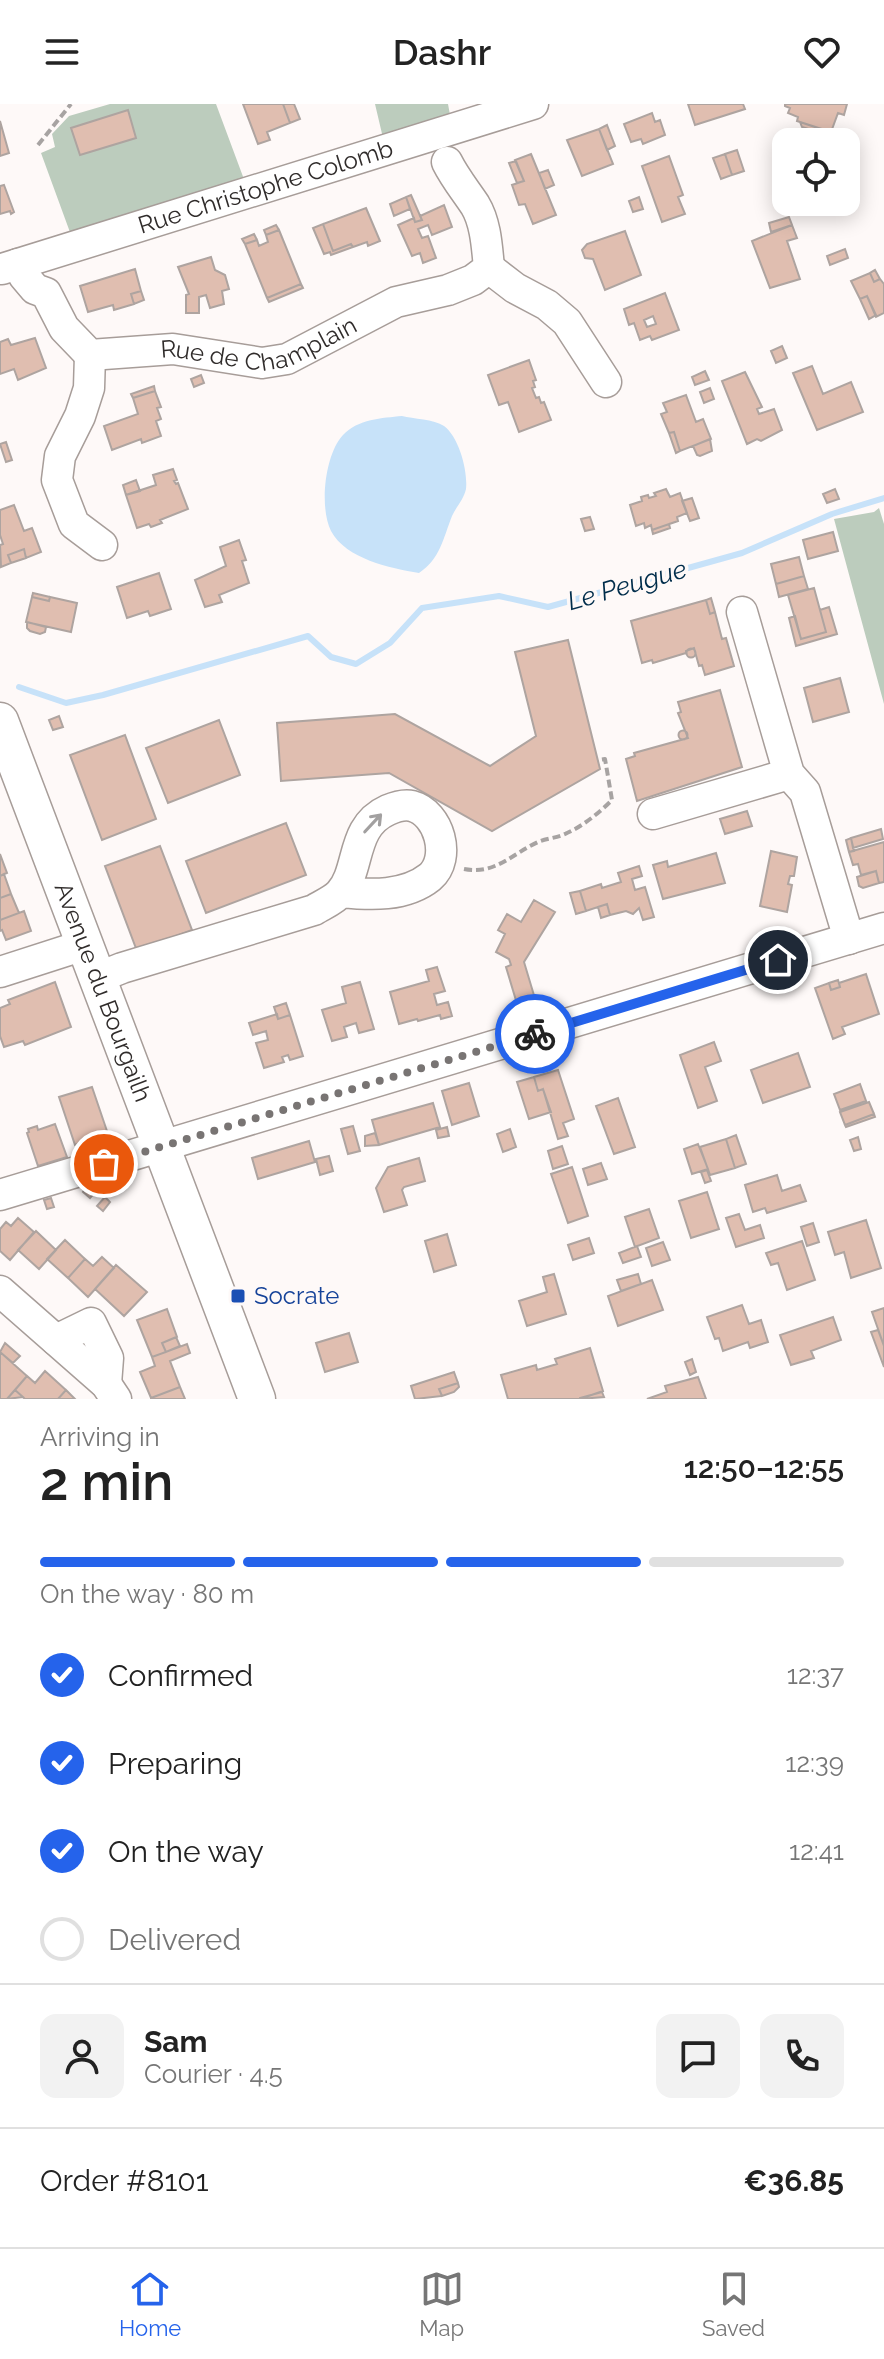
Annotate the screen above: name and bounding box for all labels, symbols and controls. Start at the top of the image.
icon: menu [40,30,84,74]
icon: heart [800,30,844,74]
text: Dashr [393,31,491,73]
map controls [772,128,860,216]
button: locate [772,128,860,216]
street label: Rue Christophe Colomb [134,133,396,240]
street label: Rue de Champlain [160,310,361,377]
water label: Le Peugue [564,554,690,616]
one-way arrow [364,813,383,833]
street label: Avenue du Bourgailh [49,878,158,1106]
pin [744,926,812,994]
icon: home [756,938,800,982]
courier [495,994,575,1074]
icon: bike [513,1012,557,1056]
pin [70,1130,138,1198]
icon: bag [82,1142,126,1186]
place label: Socrate [254,1281,339,1310]
marker: Socrate [229,1287,247,1305]
text: Arriving in [40,1422,160,1452]
text: 12:50–12:55 [684,1450,844,1485]
text: 2 min [40,1451,173,1512]
text: On the way · 80 m [40,1579,254,1609]
icon: check [40,1653,84,1697]
text: Confirmed [108,1658,253,1693]
text: 12:37 [787,1660,844,1690]
icon: check [40,1741,84,1785]
text: Preparing [108,1746,242,1781]
text: 12:39 [785,1748,844,1778]
icon: check [40,1829,84,1873]
text: On the way [108,1834,264,1869]
text: 12:41 [789,1836,844,1866]
text: Delivered [108,1922,241,1957]
button: person [40,2014,124,2098]
button: chat [656,2014,740,2098]
button: phone [760,2014,844,2098]
text: Sam [144,2024,207,2059]
text: Courier · 4.5 [144,2059,283,2089]
text: Order #8101 [40,2163,209,2198]
text: €36.85 [744,2163,844,2198]
tab: Home [119,2267,181,2341]
tab: Map [419,2267,464,2341]
tab: Saved [702,2267,765,2341]

